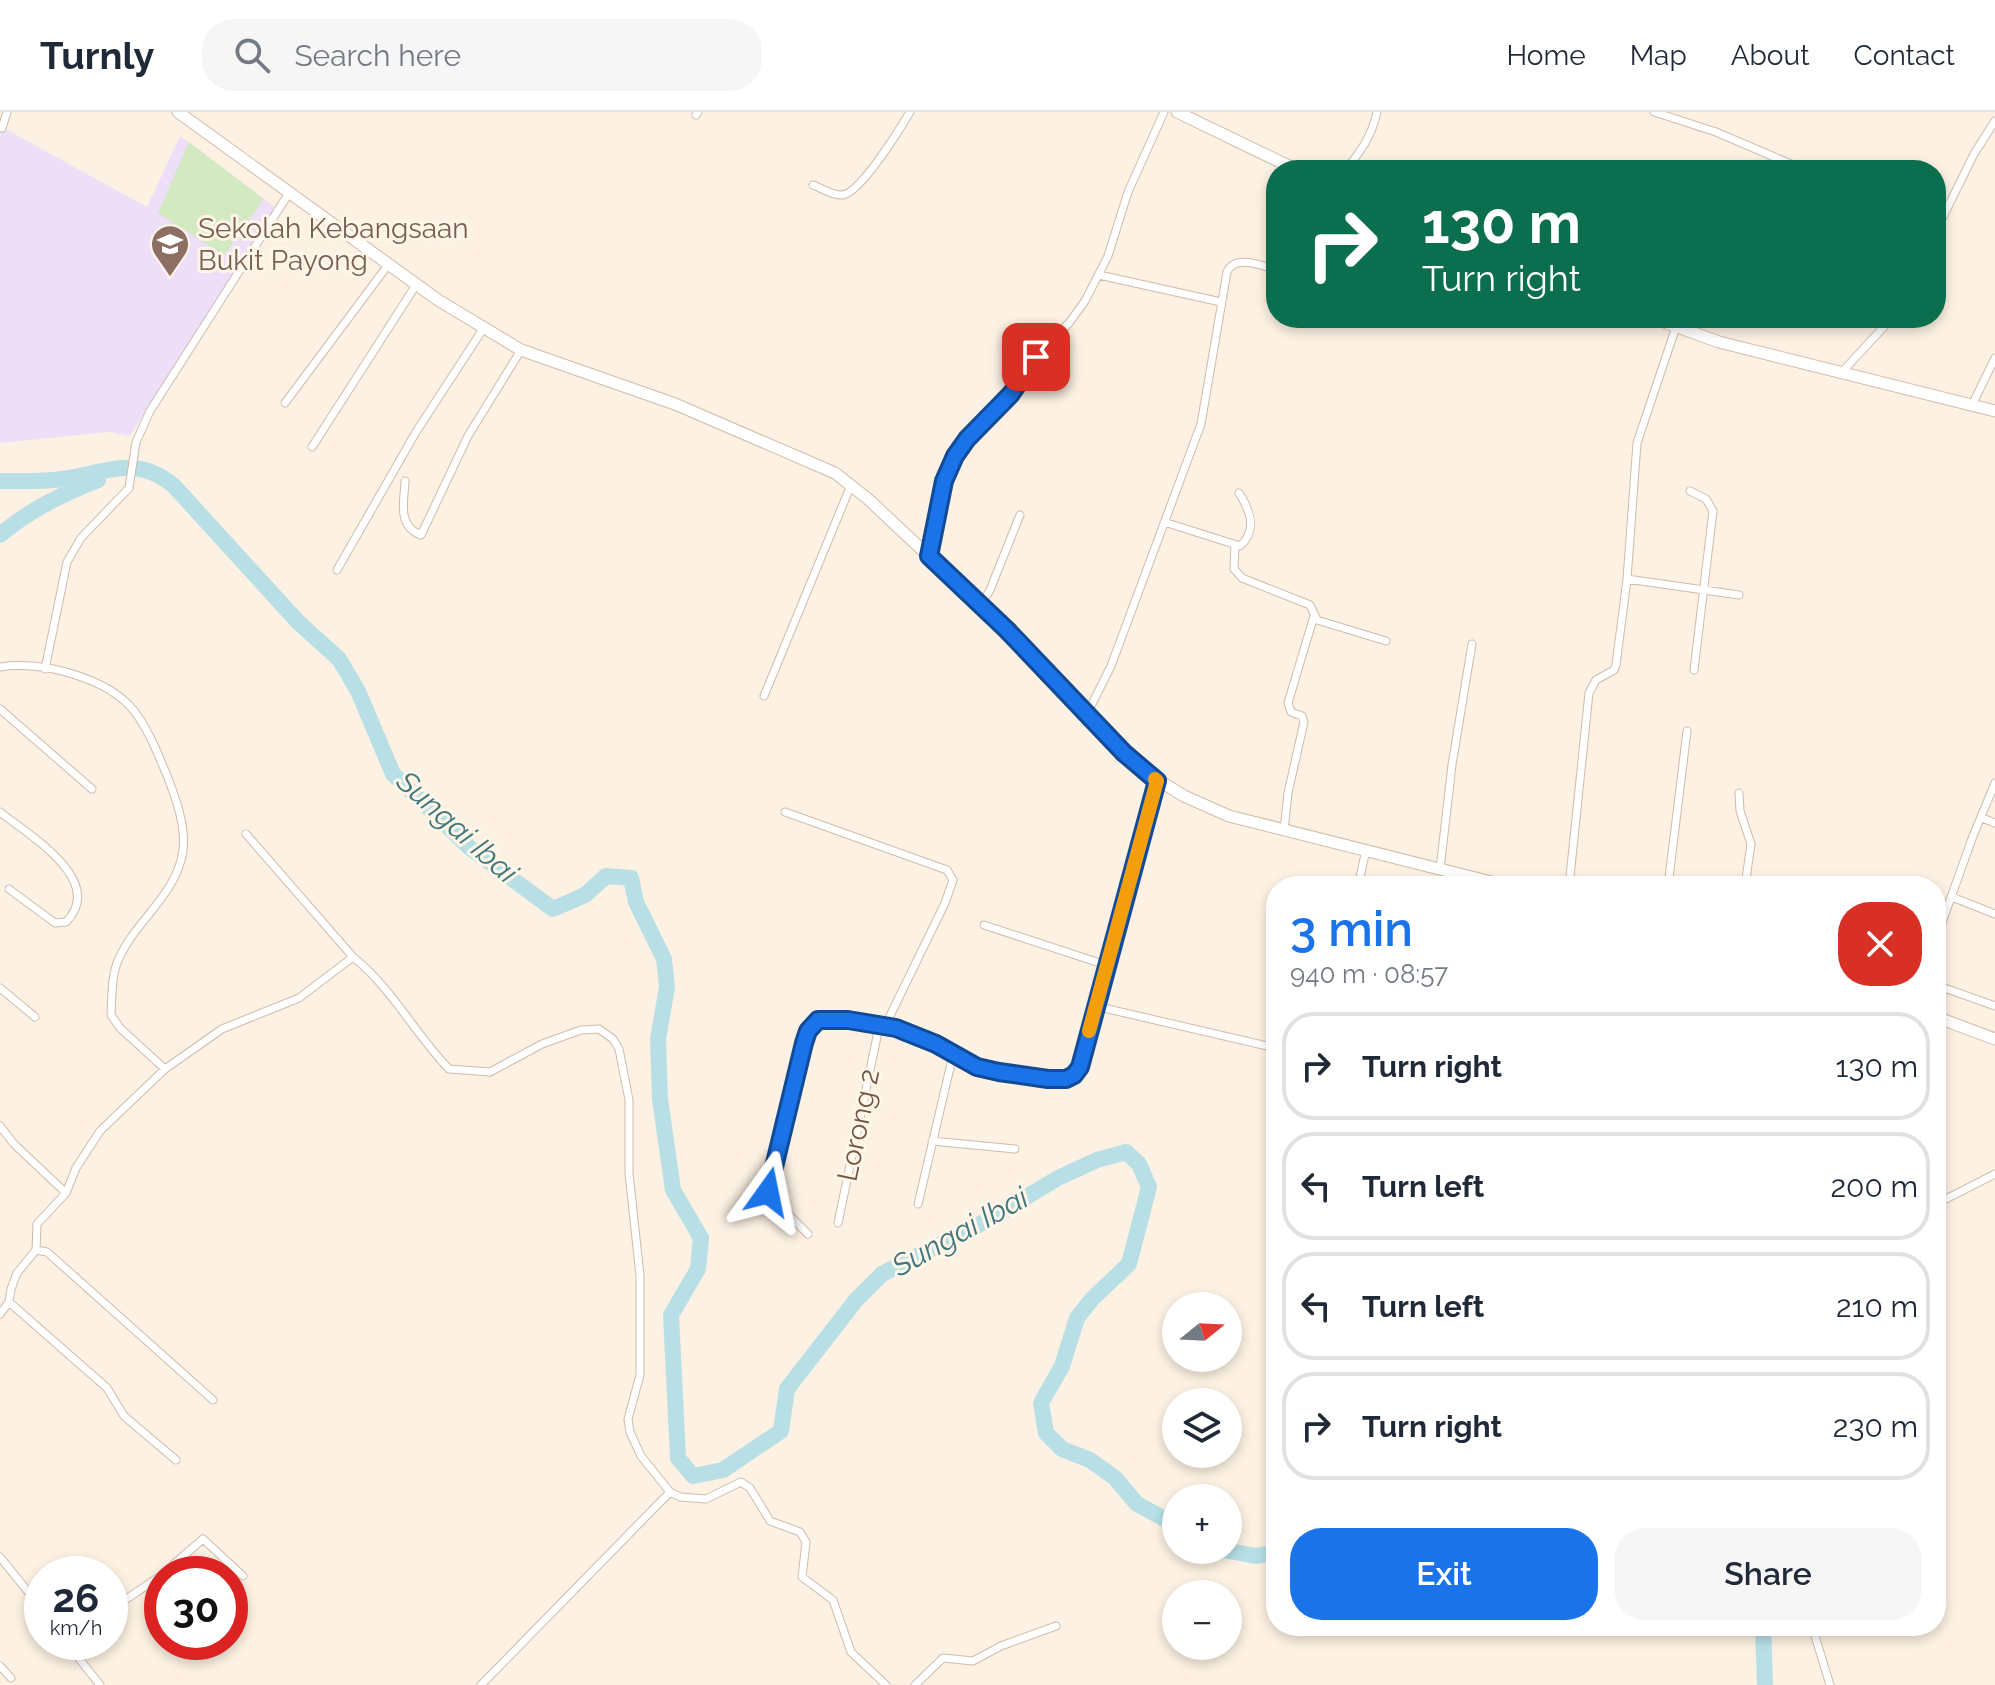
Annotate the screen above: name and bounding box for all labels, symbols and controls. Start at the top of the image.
search box [202,19,762,91]
text: Turnly [40,33,154,78]
icon: search [230,33,274,77]
text: Search here [294,38,461,73]
text: Home [1506,39,1586,72]
text: Map [1630,39,1687,72]
text: About [1731,39,1810,72]
text: Contact [1854,39,1955,72]
text: 130 m [1422,190,1581,256]
icon: right [1290,192,1394,296]
place label: Sekolah Kebangsaan Bukit Payong [198,212,469,277]
school or university icon: Sekolah Kebangsaan Bukit Payong [149,223,191,278]
text: Turn right [1422,257,1581,299]
pin [1002,323,1070,391]
icon: arrive [1014,335,1058,379]
water label: Sungai Ibai [389,763,525,890]
text: 3 min [1290,901,1413,957]
button: close [1838,902,1922,986]
text: 940 m · 08:57 [1290,959,1448,989]
icon: right [1294,1044,1338,1088]
text: Turn right [1362,1049,1502,1084]
text: 130 m [1836,1049,1918,1084]
street label: Lorong 2 [830,1066,886,1184]
position arrow [726,1150,810,1234]
icon: left [1294,1164,1338,1208]
text: Turn left [1362,1169,1484,1204]
text: 200 m [1830,1169,1918,1204]
water label: Sungai Ibai [885,1180,1034,1284]
icon: left [1294,1284,1338,1328]
text: Turn left [1362,1289,1484,1324]
text: 210 m [1836,1289,1918,1324]
north arrow [1162,1292,1242,1372]
map controls [1162,1292,1242,1660]
button: layers [1162,1388,1242,1468]
icon: right [1294,1404,1338,1448]
text: Turn right [1362,1409,1502,1444]
text: 230 m [1833,1409,1918,1444]
button: + [1162,1484,1242,1564]
button: Exit [1290,1528,1598,1620]
button: Share [1614,1528,1922,1620]
speed limit sign: 30 [144,1556,248,1660]
text: 26 [53,1574,99,1621]
button: − [1162,1580,1242,1660]
text: km/h [50,1616,102,1640]

